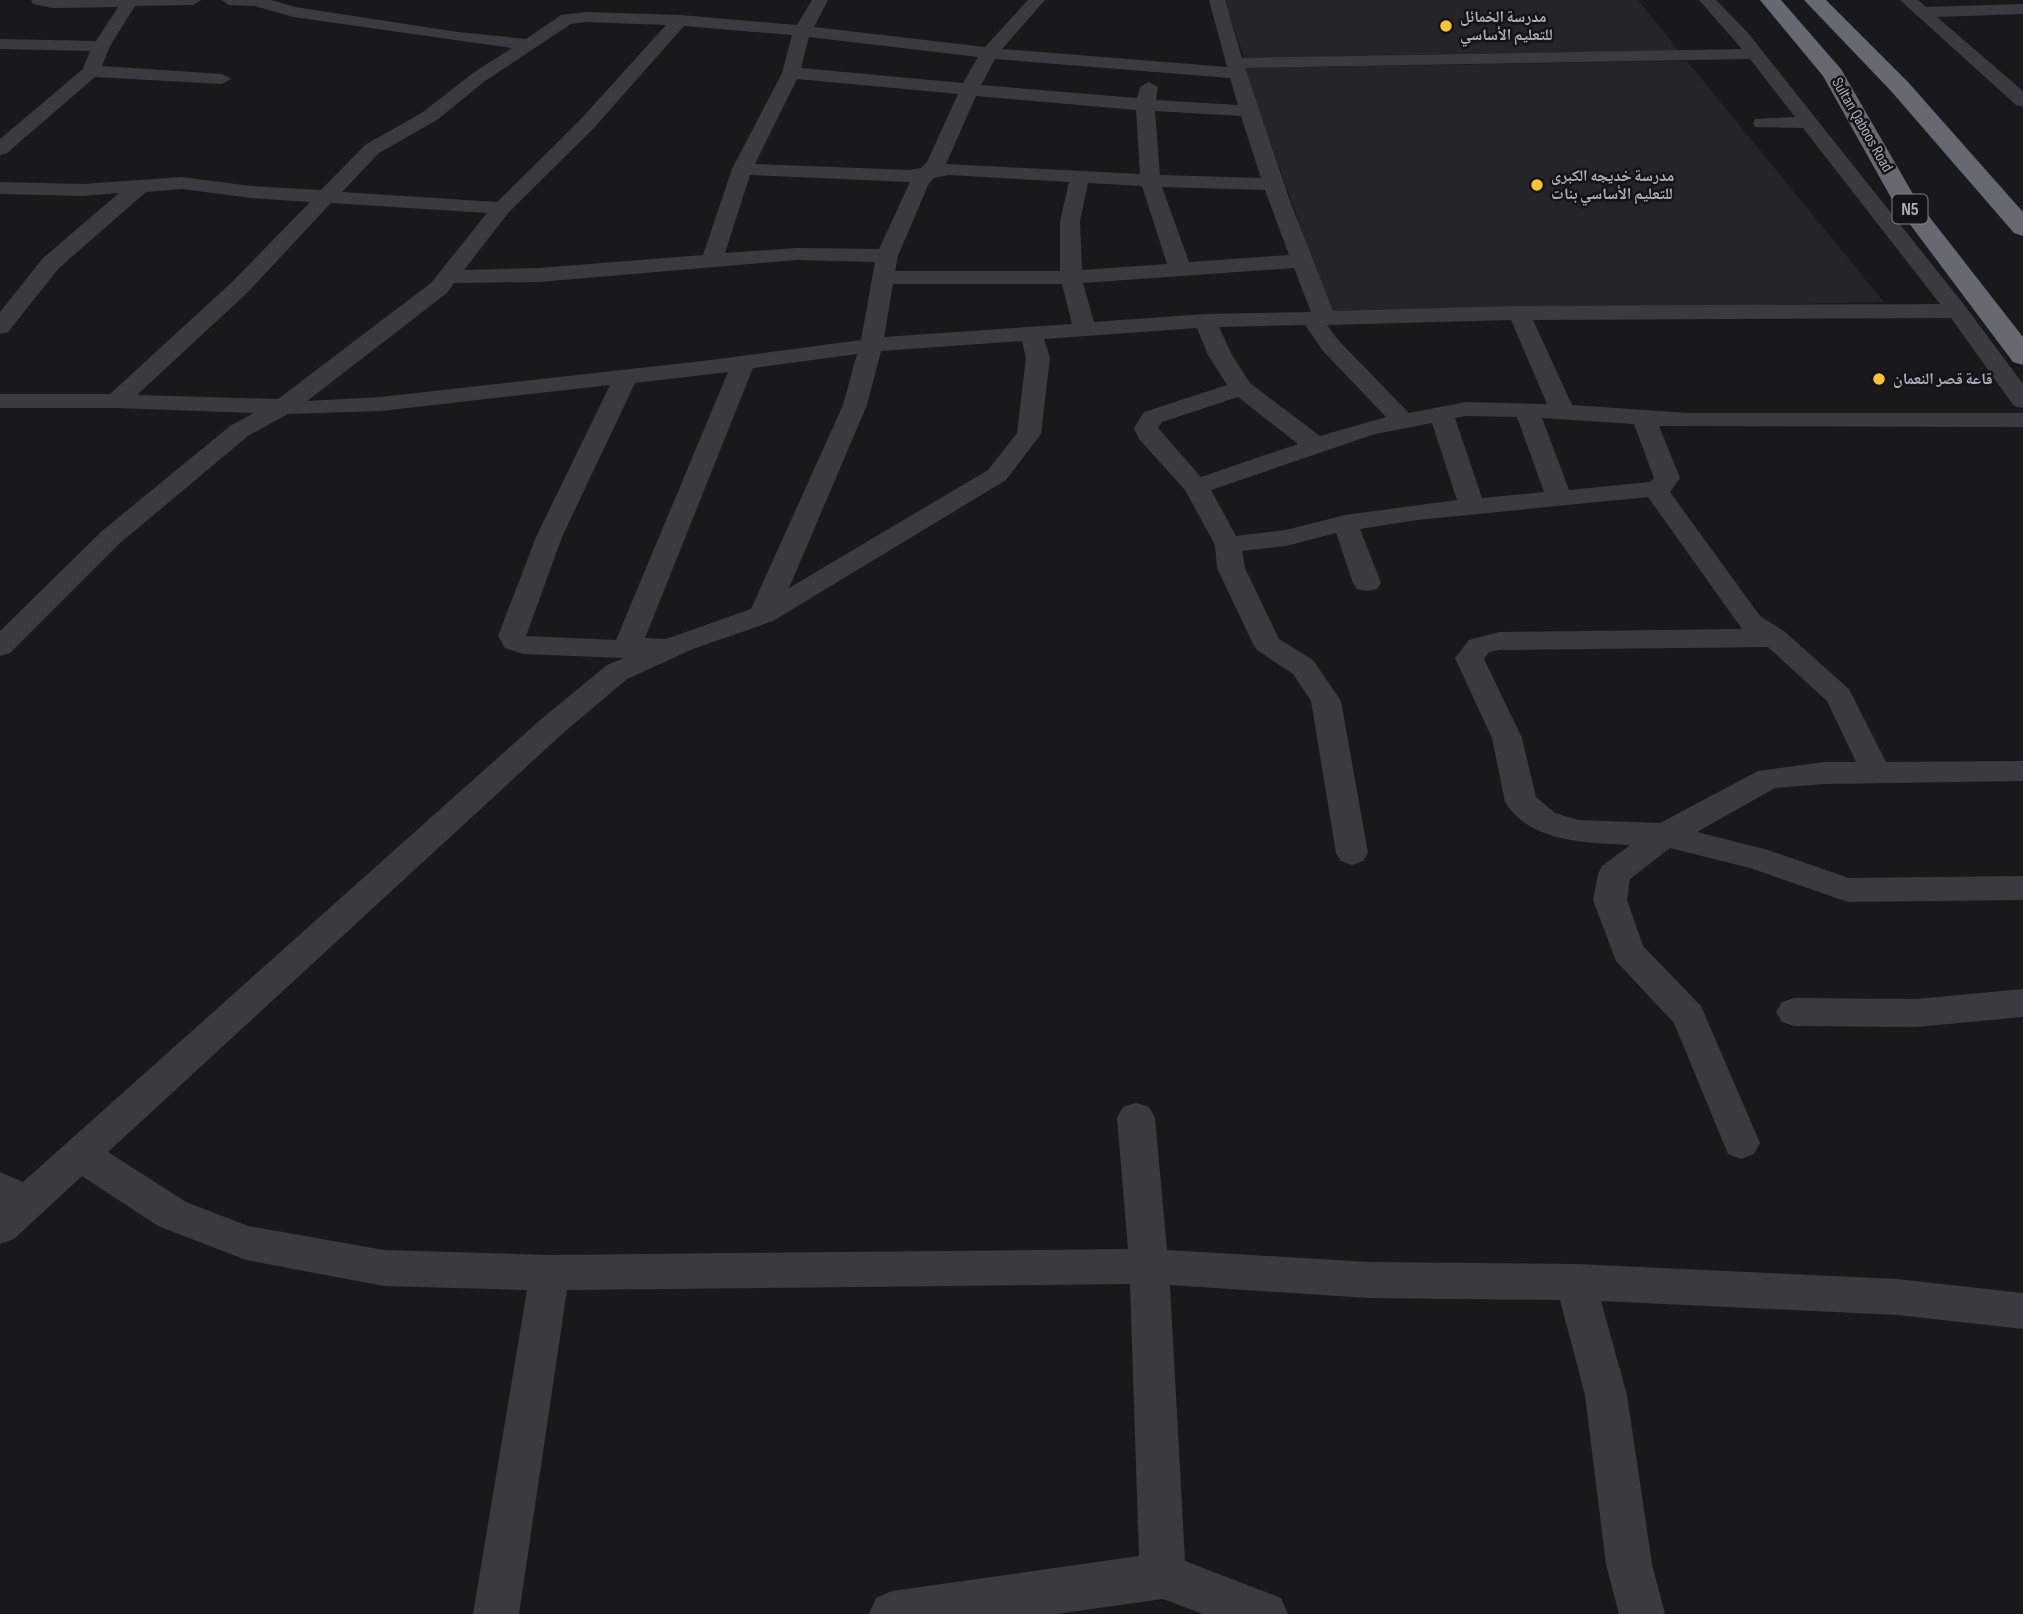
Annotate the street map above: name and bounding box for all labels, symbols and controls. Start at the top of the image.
place label: مدرسة الخمائل للتعليم الأساسي [1460,8,1553,46]
marker: مدرسة الخمائل للتعليم الأساسي [1438,18,1454,34]
street label: Sultan Qaboos Road [1827,75,1897,175]
place label: مدرسة خديجه الكبرى للتعليم الأساسي بنات [1551,167,1674,205]
marker: مدرسة خديجه الكبرى للتعليم الأساسي بنات [1529,177,1545,193]
road number: N5 [1892,194,1927,224]
place label: قاعة قصر النعمان [1893,370,1993,389]
marker: قاعة قصر النعمان [1871,371,1887,387]

